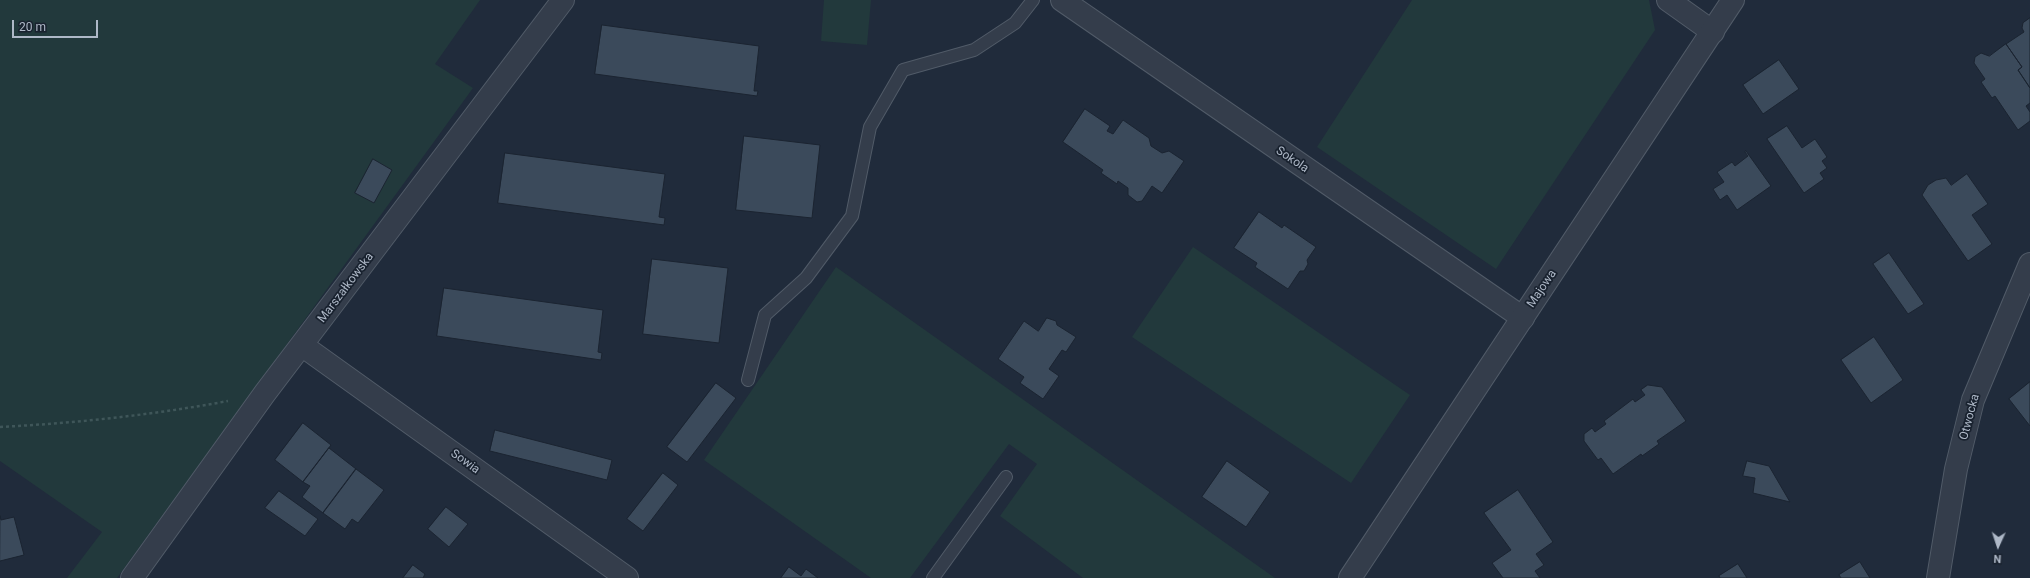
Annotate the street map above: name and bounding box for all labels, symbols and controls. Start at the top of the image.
scale bar [14,12,100,38]
text: 20 m [19,20,46,34]
street label: Sokola [1273,144,1311,176]
street label: Marszałkowska [315,250,377,326]
street label: Majowa [1524,267,1560,311]
street label: Otwocka [1957,392,1983,442]
street label: Sowia [448,447,482,477]
north arrow [1978,526,2018,566]
text: N [1993,552,2002,565]

